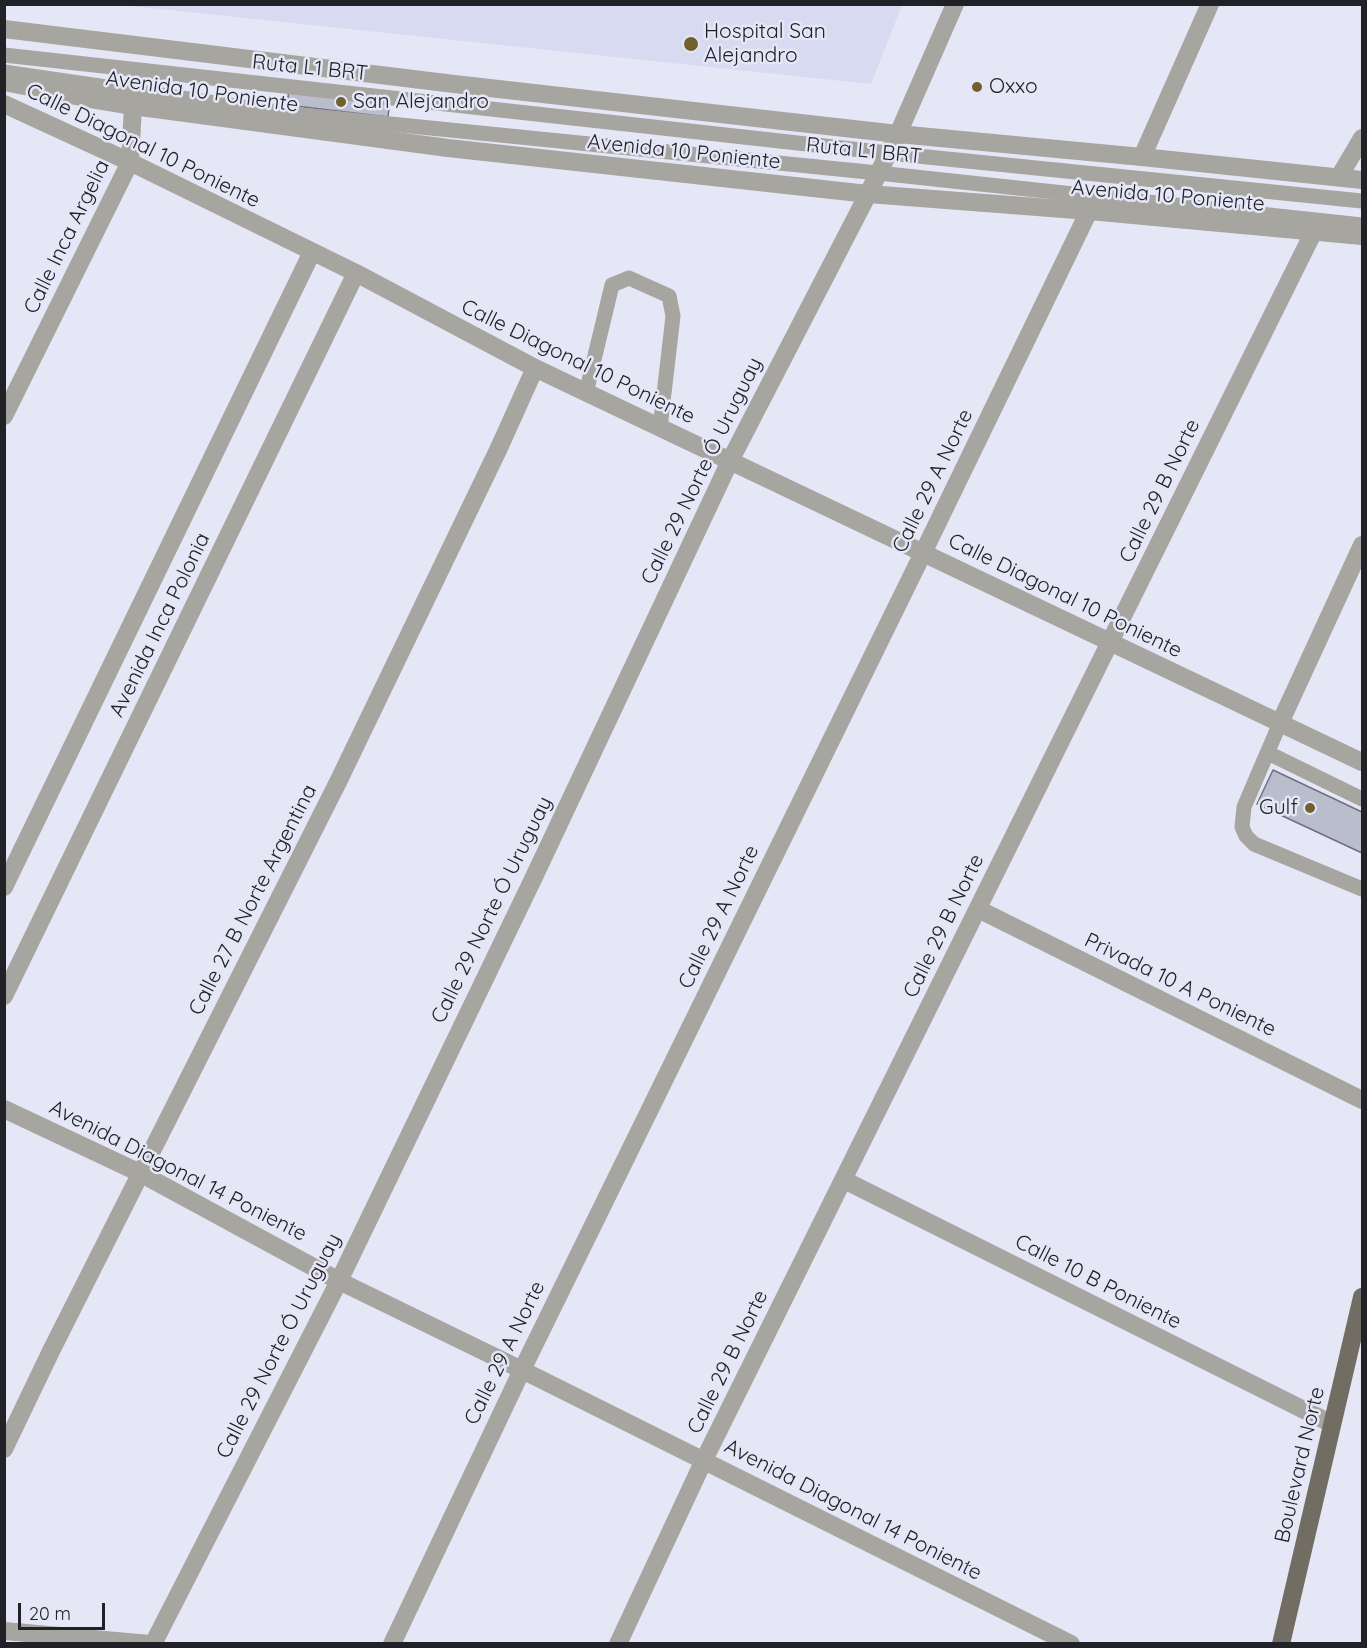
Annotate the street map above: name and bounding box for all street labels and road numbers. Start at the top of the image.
street label: Ruta L1 BRT [251,49,369,87]
street label: Avenida 10 Poniente [104,66,300,118]
street label: Calle Diagonal 10 Poniente [22,78,264,214]
street label: Avenida 10 Poniente [586,129,782,175]
street label: Ruta L1 BRT [805,132,923,170]
street label: Calle Inca Argelia [19,156,115,318]
street label: Avenida 10 Poniente [1070,175,1266,217]
street label: Calle Diagonal 10 Poniente [457,294,699,430]
street label: Calle 29 Norte Ó Uruguay [636,353,768,589]
street label: Calle 29 A Norte [887,405,979,557]
street label: Calle 29 B Norte [1114,415,1206,567]
street label: Calle Diagonal 10 Poniente [944,528,1186,664]
street label: Avenida Inca Polonia [104,529,216,721]
street label: Calle 27 B Norte Argentina [184,780,322,1020]
street label: Calle 29 Norte Ó Uruguay [426,792,558,1028]
street label: Calle 29 A Norte [673,841,765,993]
street label: Calle 29 B Norte [898,850,990,1002]
street label: Privada 10 A Poniente [1080,928,1280,1042]
street label: Avenida Diagonal 14 Poniente [45,1095,311,1247]
street label: Calle 29 Norte Ó Uruguay [211,1229,347,1463]
street label: Calle 10 B Poniente [1011,1229,1185,1335]
street label: Calle 29 A Norte [459,1277,551,1429]
street label: Calle 29 B Norte [682,1286,774,1438]
street label: Boulevard Norte [1270,1384,1330,1546]
street label: Avenida Diagonal 14 Poniente [720,1434,986,1586]

